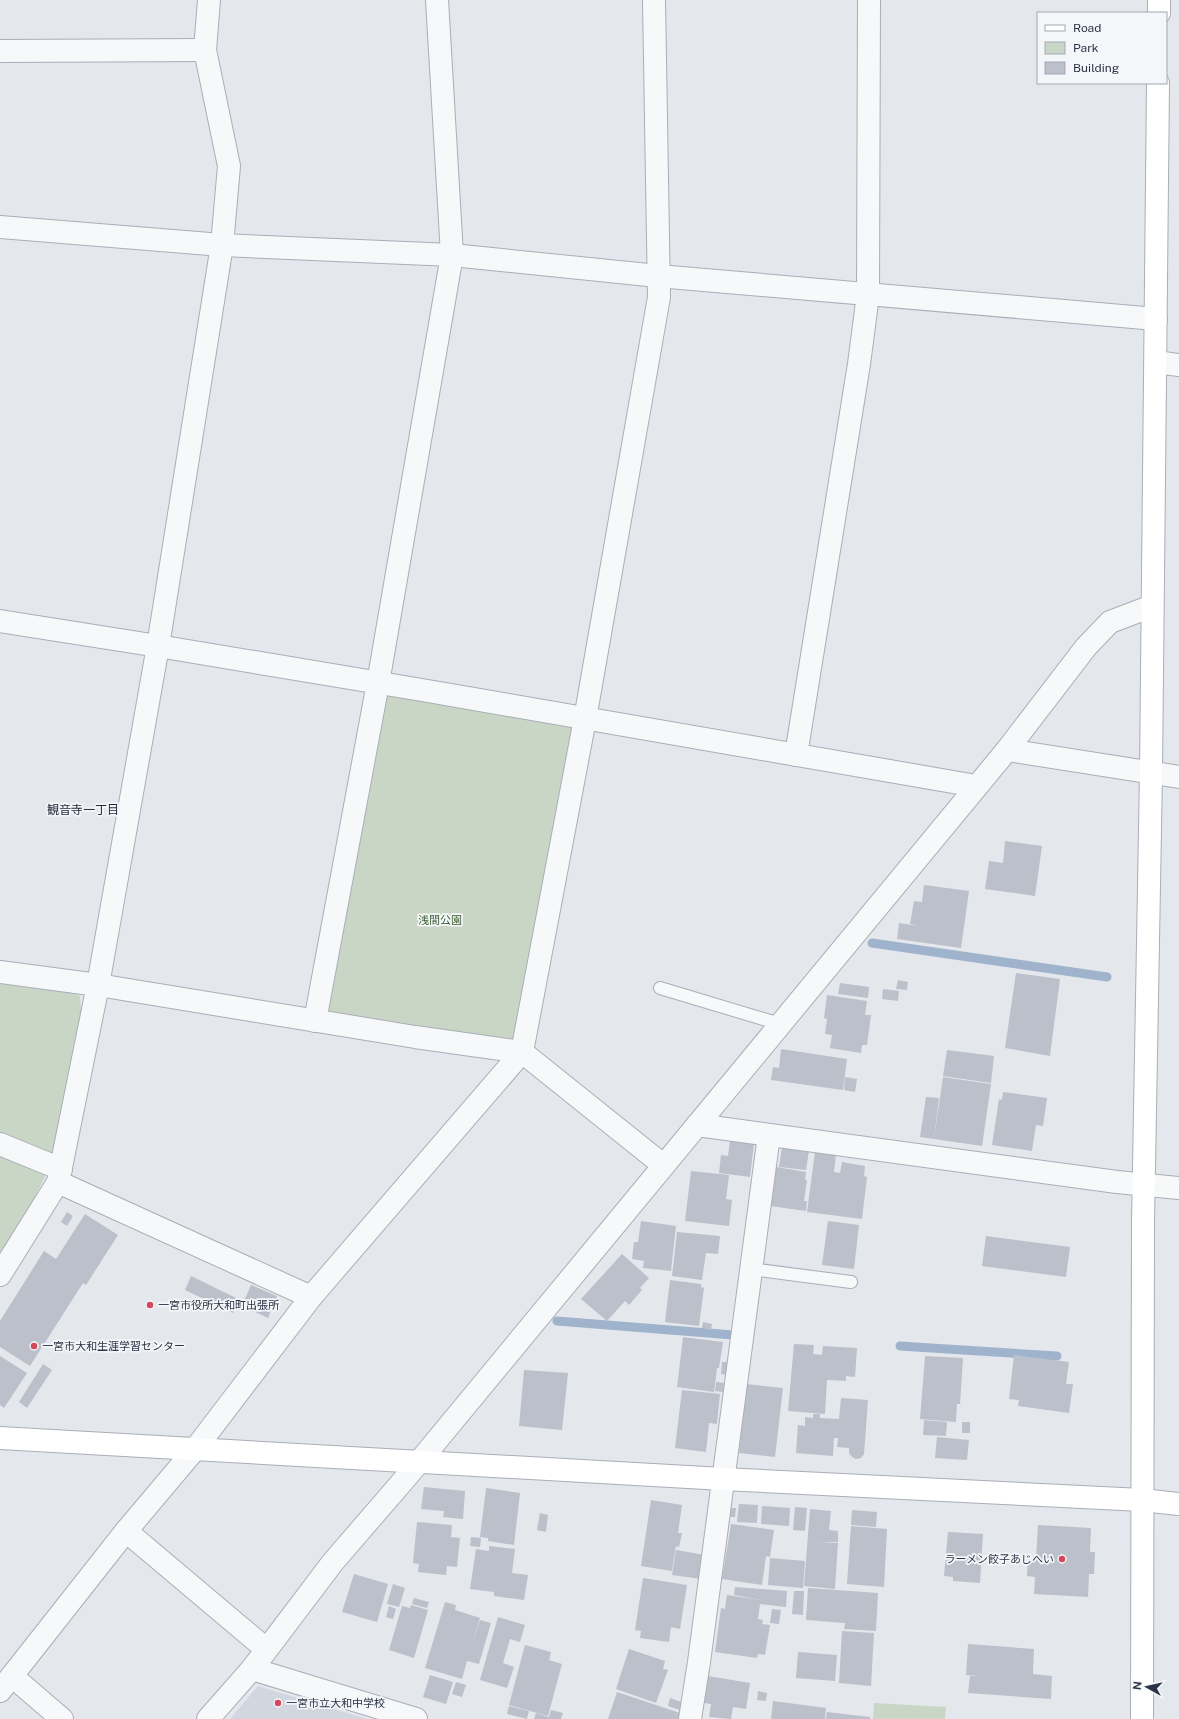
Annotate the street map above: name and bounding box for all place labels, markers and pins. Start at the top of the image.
place label: 一宮市役所大和町出張所 [158,1299,280,1311]
marker: 一宮市役所大和町出張所 [145,1300,155,1310]
place label: 一宮市大和生涯学習センター [42,1340,185,1352]
marker: 一宮市大和生涯学習センター [29,1341,39,1351]
place label: ラーメン餃子あじへい [944,1553,1054,1565]
marker: ラーメン餃子あじへい [1057,1554,1067,1564]
place label: 一宮市立大和中学校 [286,1697,385,1709]
marker: 一宮市立大和中学校 [273,1698,283,1708]

